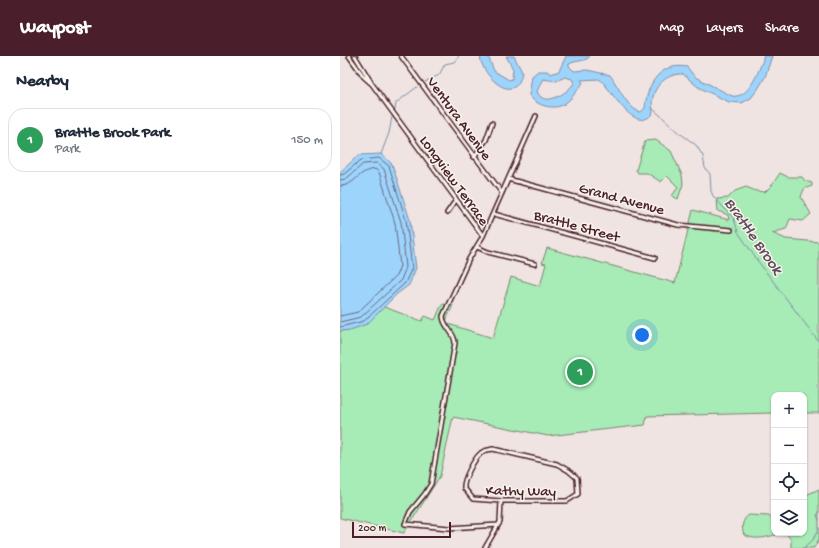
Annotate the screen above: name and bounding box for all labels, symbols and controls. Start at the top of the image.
text: Waypost [20,17,90,40]
text: Map [660,20,684,37]
text: Layers [706,20,743,37]
text: Share [765,20,799,37]
text: Nearby [16,72,69,92]
street label: Ventura Avenue [422,73,495,165]
text: Brattle Brook Park [55,124,171,142]
text: 1 [27,133,33,148]
text: 150 m [291,133,323,148]
street label: Longview Terrace [415,133,492,230]
text: Park [55,142,80,157]
street label: Grand Avenue [577,180,666,220]
water label: Brattle Brook [719,195,786,280]
street label: Brattle Street [531,207,623,248]
your location [632,325,652,345]
pin: 1 [567,357,593,387]
map controls [771,392,807,536]
button: + [771,392,807,428]
button: − [771,428,807,464]
button: locate [771,464,807,500]
street label: Kathy Way [486,482,557,502]
button: layers [771,500,807,536]
scale bar [352,520,451,539]
text: 200 m [358,523,386,535]

